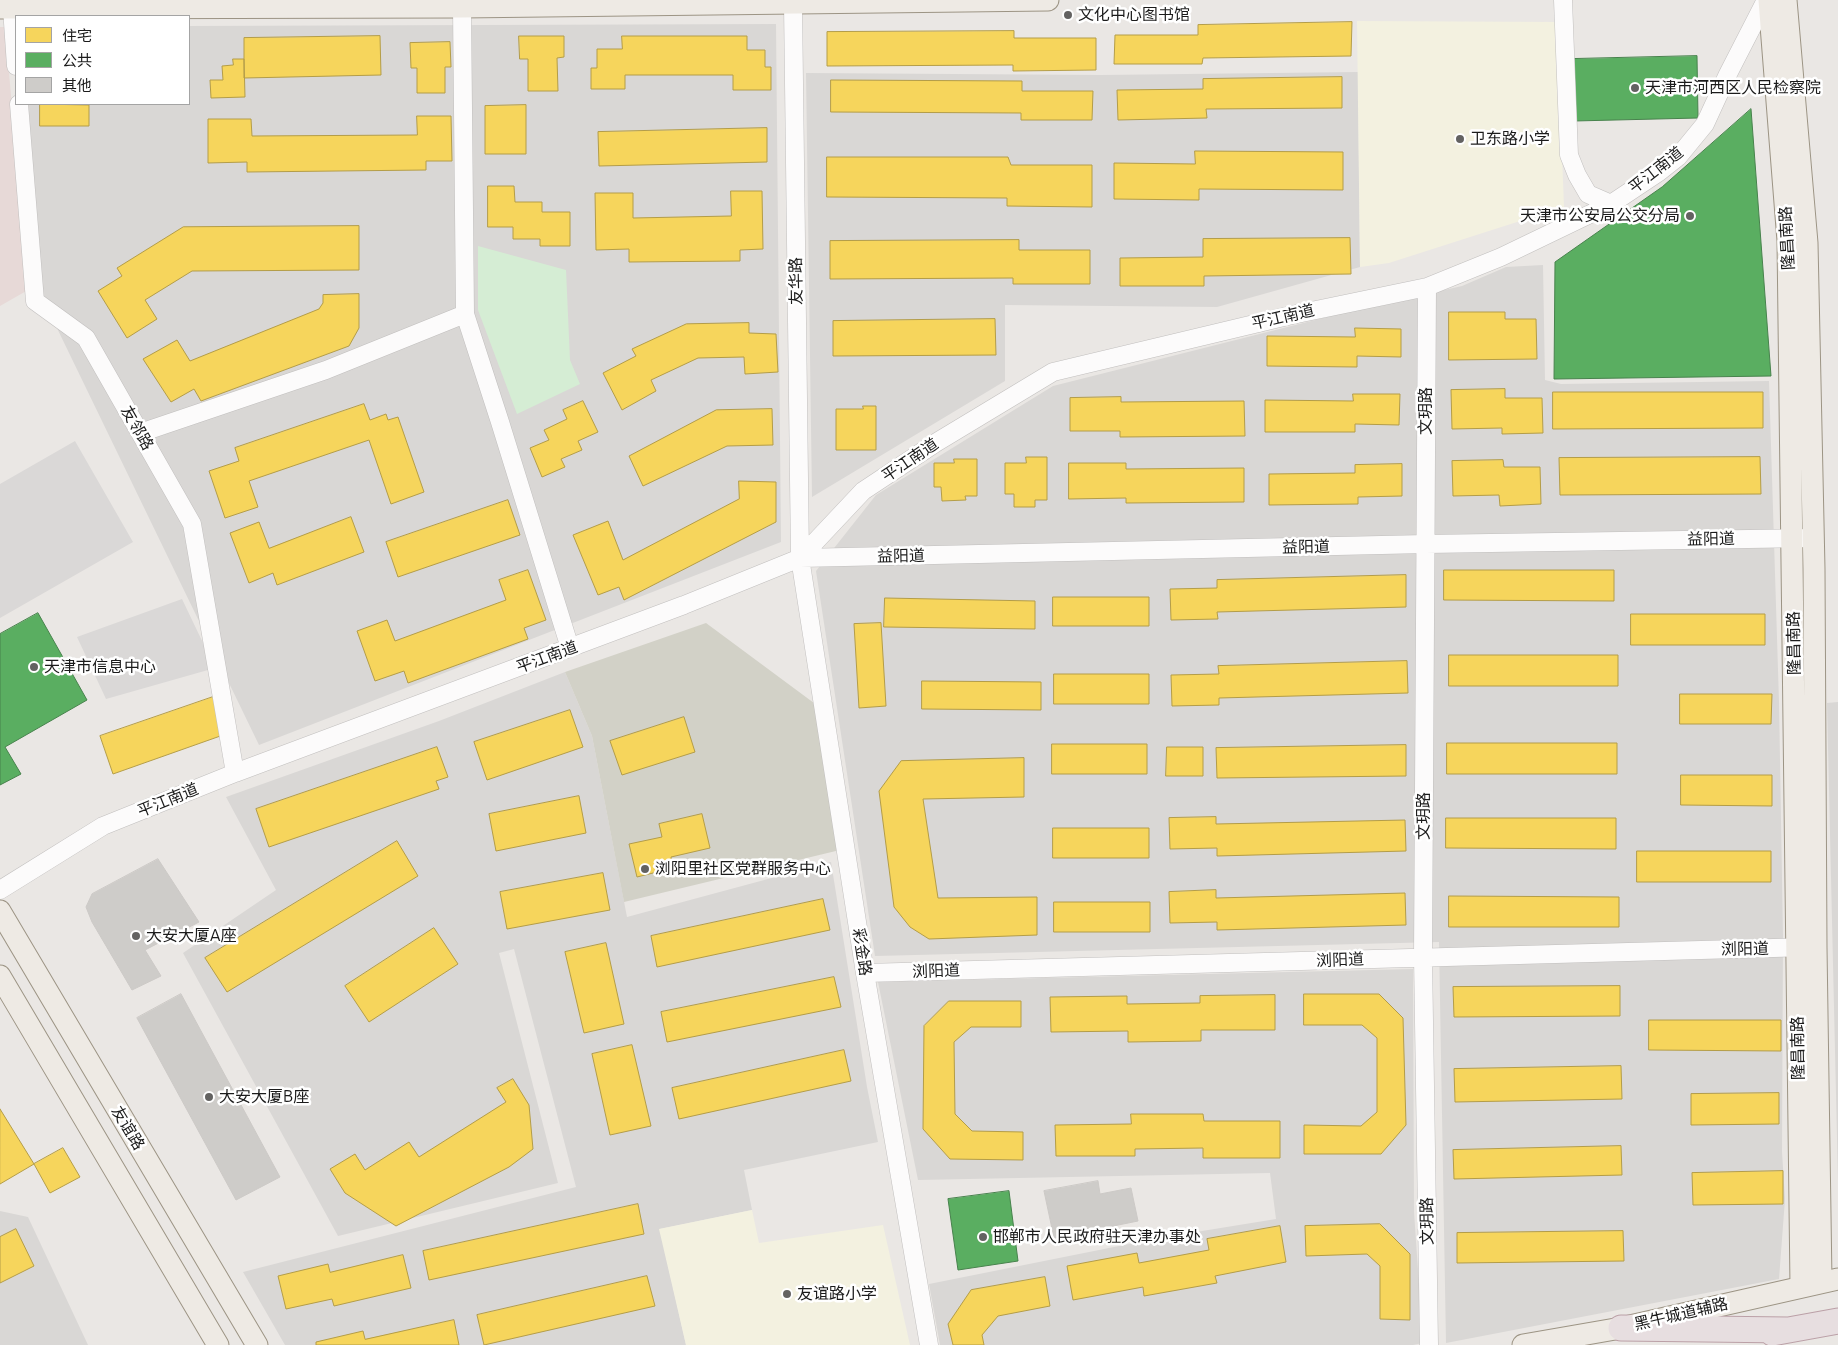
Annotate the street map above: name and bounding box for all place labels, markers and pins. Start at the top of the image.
place label: 文化中心图书馆 [1078,5,1190,25]
marker: 文化中心图书馆 [1062,9,1074,21]
place label: 天津市河西区人民检察院 [1645,78,1821,98]
marker: 天津市河西区人民检察院 [1629,82,1641,94]
place label: 卫东路小学 [1470,129,1550,149]
marker: 卫东路小学 [1454,133,1466,145]
place label: 天津市公安局公交分局 [1520,206,1680,226]
marker: 天津市公安局公交分局 [1684,210,1696,222]
place label: 天津市信息中心 [44,657,156,677]
marker: 天津市信息中心 [28,661,40,673]
place label: 浏阳里社区党群服务中心 [655,859,831,879]
marker: 浏阳里社区党群服务中心 [639,863,651,875]
place label: 大安大厦A座 [146,926,236,946]
marker: 大安大厦A座 [130,930,142,942]
place label: 大安大厦B座 [219,1087,309,1107]
marker: 大安大厦B座 [203,1091,215,1103]
place label: 邯郸市人民政府驻天津办事处 [993,1227,1201,1247]
marker: 邯郸市人民政府驻天津办事处 [977,1231,989,1243]
place label: 友谊路小学 [797,1284,877,1304]
marker: 友谊路小学 [781,1288,793,1300]

